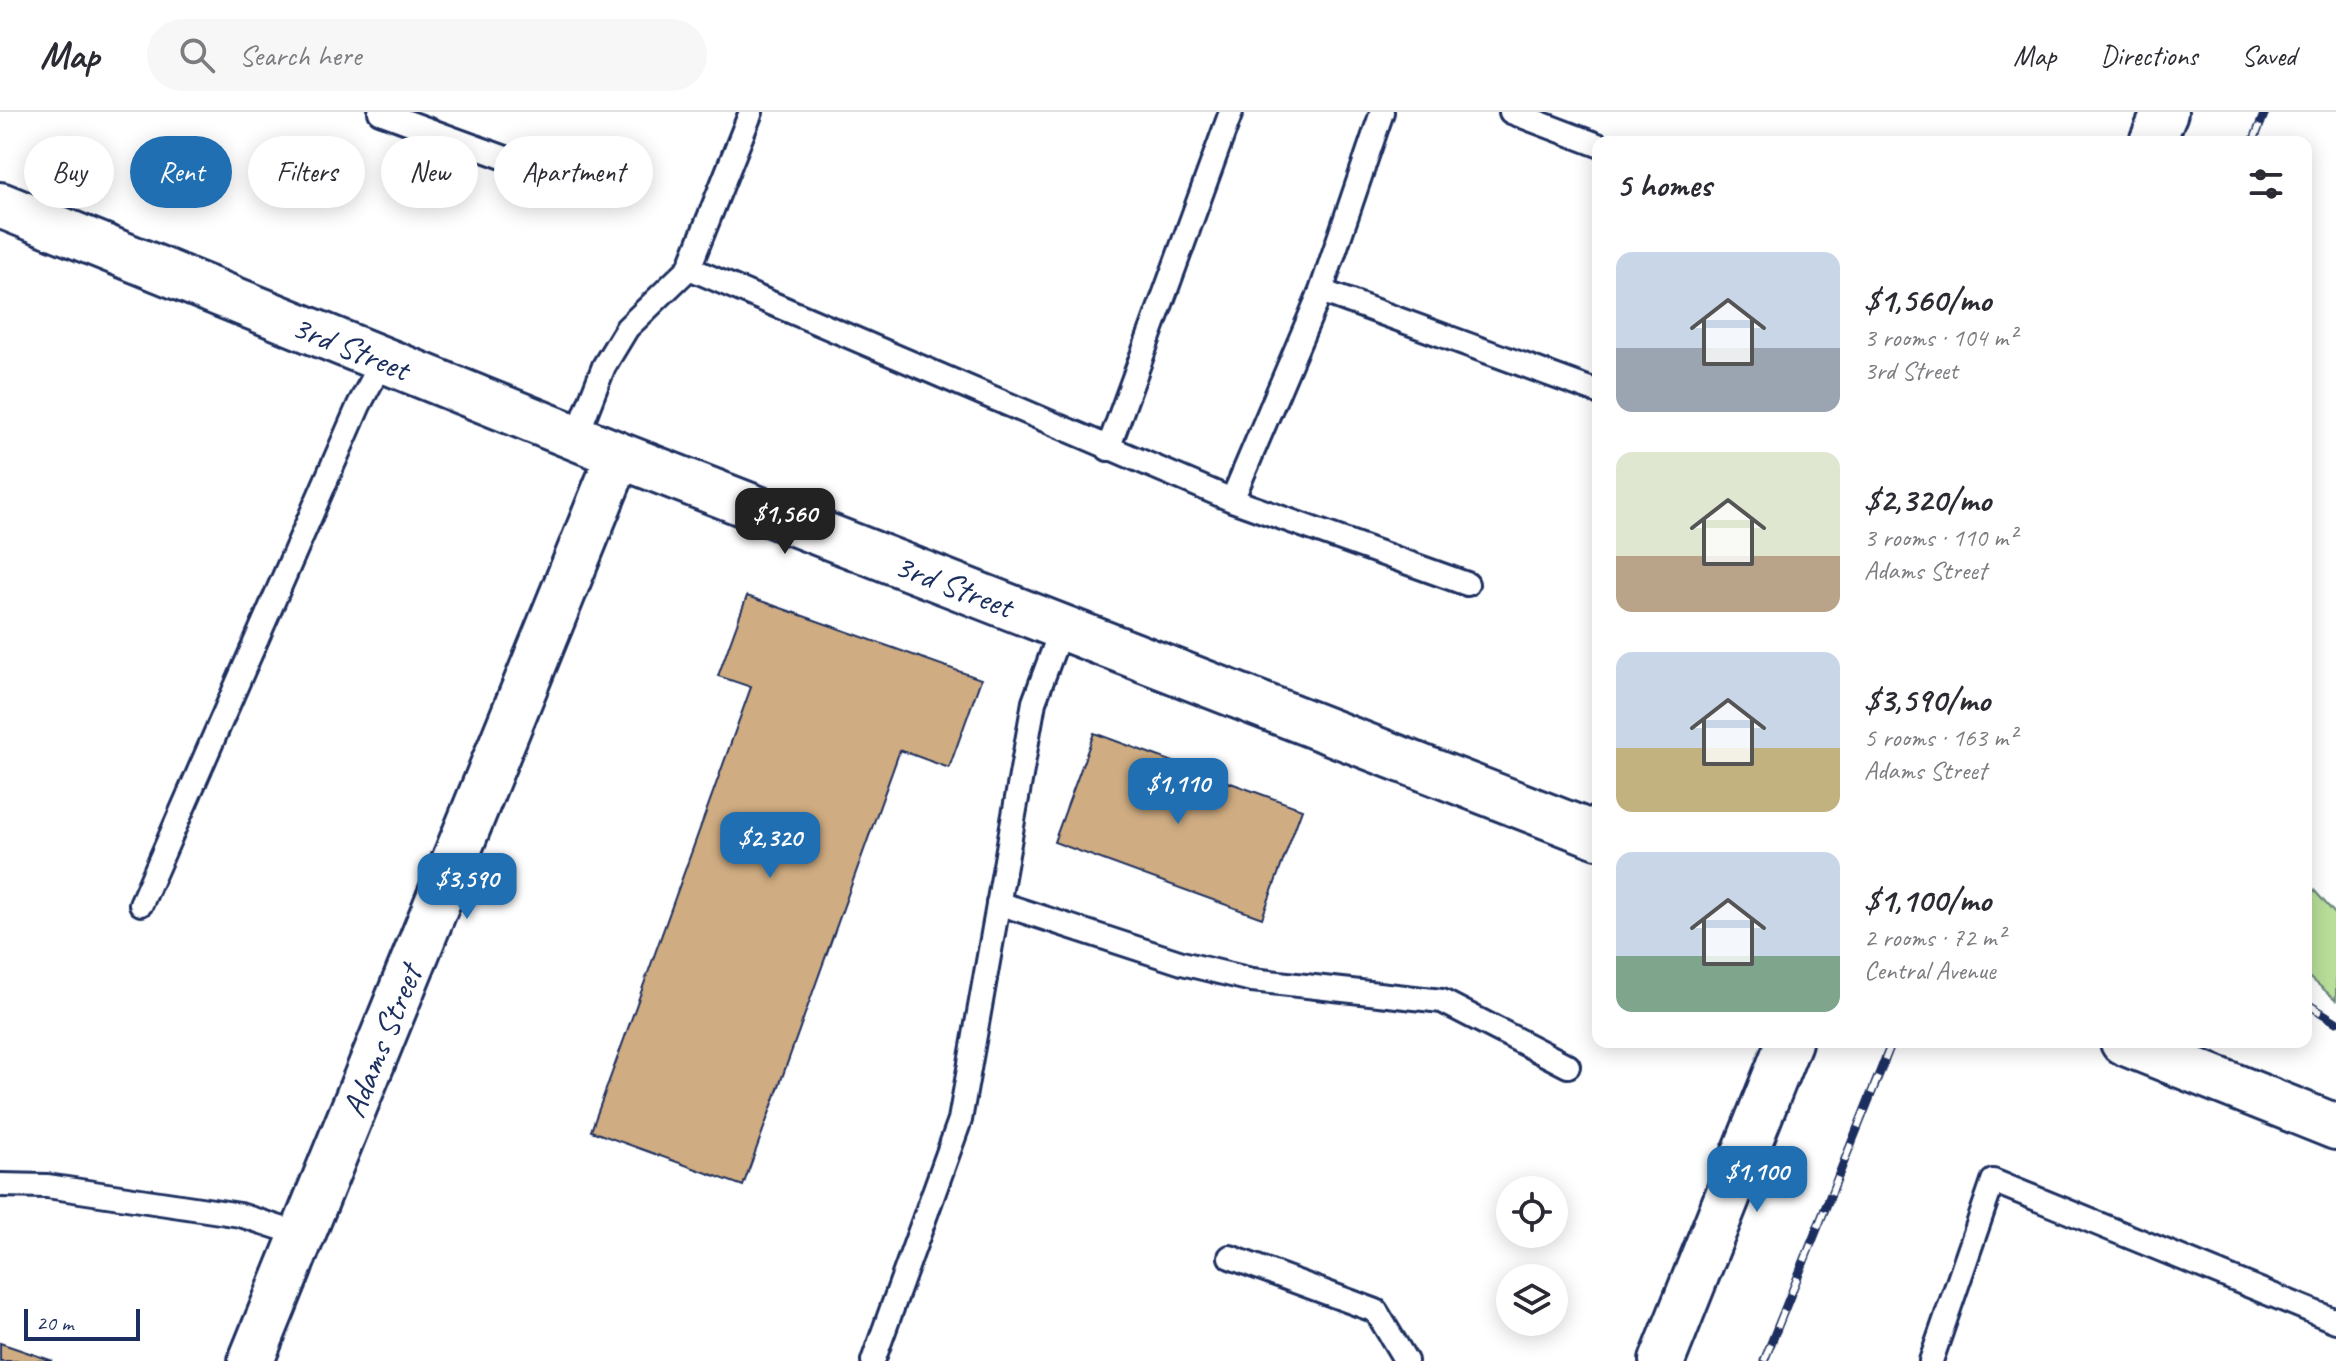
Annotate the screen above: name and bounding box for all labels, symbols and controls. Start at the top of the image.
search box [147,19,707,91]
text: Map [40,32,99,79]
icon: search [175,33,219,77]
text: Search here [239,36,361,74]
text: Map [2013,38,2056,73]
text: Directions [2100,38,2198,73]
text: Saved [2242,38,2296,73]
chip: Buy [24,136,114,208]
chip: Rent [130,136,232,208]
chip: Filters [248,136,365,208]
chip: New [381,136,478,208]
chip: Apartment [494,136,653,208]
icon: filters [2244,162,2288,206]
text: 5 homes [1616,163,1711,206]
text: $1,560/mo [1864,278,1991,321]
icon: home [1680,284,1776,380]
street label: 3rd Street [286,305,419,392]
text: 3 rooms · 104 m² [1864,321,2016,354]
text: 3rd Street [1864,354,1958,387]
text: $2,320/mo [1864,478,1991,521]
icon: home [1680,484,1776,580]
pin: $1,560 [720,488,850,556]
text: $1,560 [753,497,817,530]
text: 3 rooms · 110 m² [1864,521,2016,554]
street label: 3rd Street [889,543,1022,629]
text: Adams Street [1864,554,1986,587]
text: $3,590/mo [1864,678,1990,721]
icon: home [1680,684,1776,780]
text: 5 rooms · 163 m² [1864,721,2016,754]
text: Adams Street [1864,754,1986,787]
pin: $1,110 [1113,758,1243,826]
text: $1,110 [1146,767,1210,800]
pin: $2,320 [705,812,835,880]
text: $2,320 [738,821,802,854]
pin: $3,590 [402,853,532,921]
text: $3,590 [436,862,498,895]
text: $1,100/mo [1864,878,1991,921]
icon: home [1680,884,1776,980]
text: 2 rooms · 72 m² [1864,921,2005,954]
text: Central Avenue [1864,954,1995,987]
street label: Adams Street [332,955,433,1123]
pin: $1,100 [1692,1146,1822,1214]
text: $1,100 [1725,1155,1789,1188]
map controls [1496,1176,1568,1336]
button: locate [1496,1176,1568,1248]
button: layers [1496,1264,1568,1336]
scale bar [24,1305,140,1341]
text: 20 m [36,1309,73,1337]

